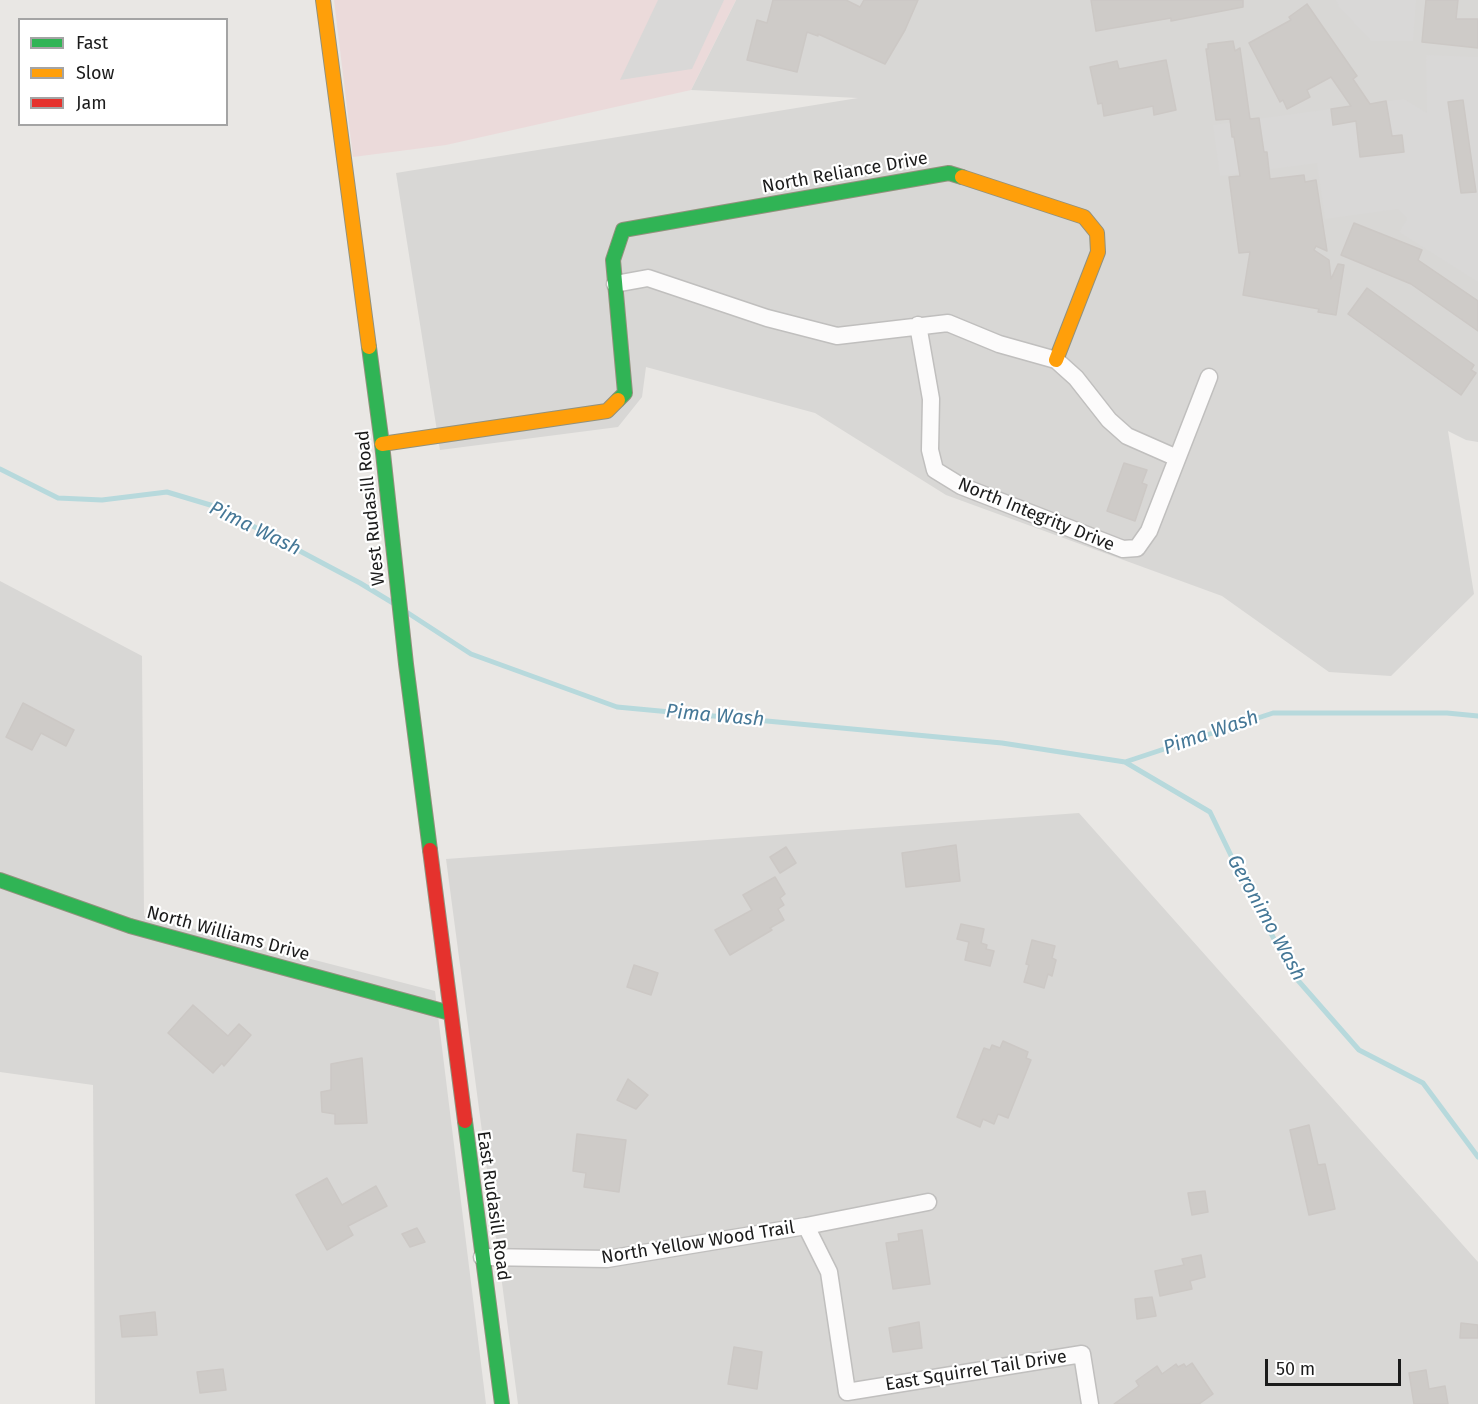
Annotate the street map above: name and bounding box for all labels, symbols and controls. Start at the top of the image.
legend [18,18,228,126]
text: Fast [76,32,108,54]
text: Slow [76,62,114,84]
text: Jam [76,92,107,114]
street label: North Reliance Drive [761,148,929,198]
street label: West Rudasill Road [352,429,390,587]
street label: North Integrity Drive [954,474,1118,556]
water label: Pima Wash [205,497,305,561]
water label: Pima Wash [665,700,765,732]
water label: Pima Wash [1160,706,1262,760]
water label: Geronimo Wash [1221,851,1311,985]
street label: North Williams Drive [144,902,312,966]
street label: East Rudasill Road [472,1130,514,1282]
street label: North Yellow Wood Trail [600,1217,796,1269]
street label: East Squirrel Tail Drive [884,1346,1068,1396]
scale bar [1268,1347,1404,1385]
text: 50 m [1276,1358,1315,1380]

